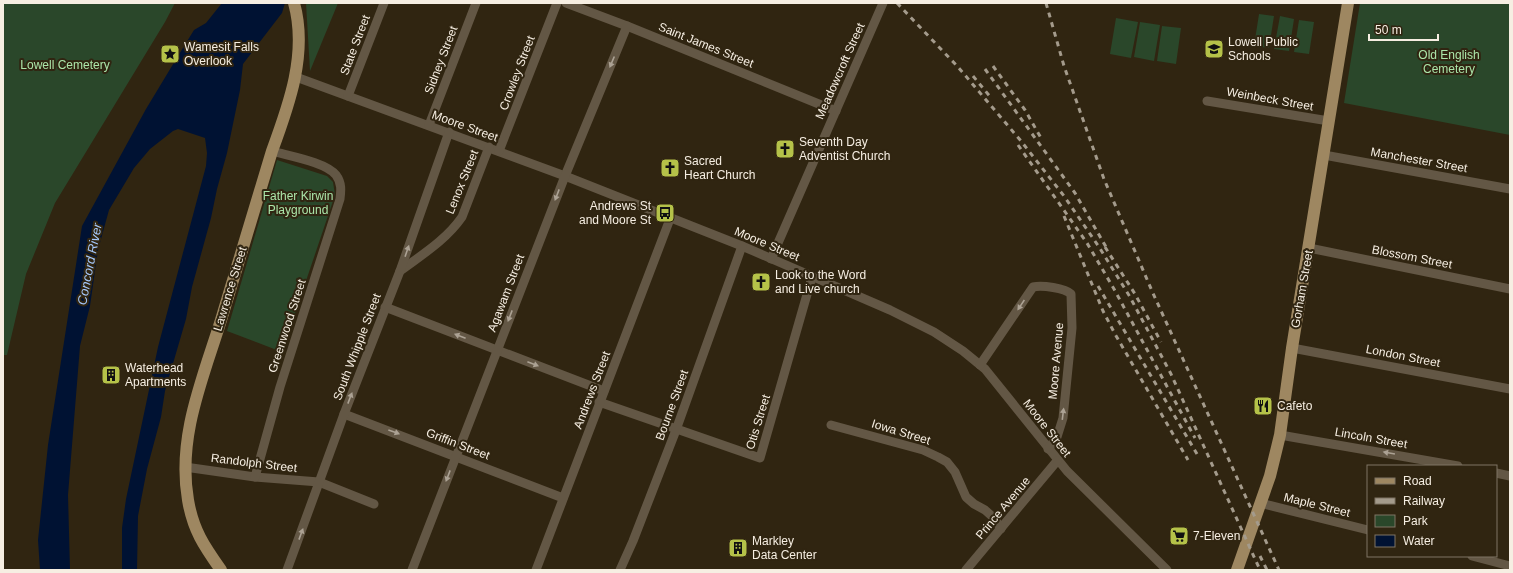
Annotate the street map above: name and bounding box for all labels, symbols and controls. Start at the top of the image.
street label: State Street [337,12,373,77]
scale bar [1369,16,1438,42]
street label: Saint James Street [656,20,756,71]
street label: Meadowcroft Street [812,20,868,121]
street label: Sidney Street [422,23,461,96]
text: 50 m [1375,23,1402,37]
street label: Crowley Street [496,33,538,112]
place label: Lowell Public Schools [1228,35,1298,63]
school or university icon: Lowell Public Schools [1203,38,1225,60]
place label: Wamesit Falls Overlook [184,40,259,68]
place icon: Wamesit Falls Overlook [159,43,181,65]
park label: Old English Cemetery [1418,48,1480,76]
one-way arrow [609,56,615,67]
park label: Lowell Cemetery [20,58,110,72]
street label: Weinbeck Street [1226,84,1315,114]
street label: Moore Street [430,108,501,145]
place label: Seventh Day Adventist Church [799,135,890,163]
church icon: Seventh Day Adventist Church [774,138,796,160]
street label: Manchester Street [1370,145,1469,176]
street label: Lenox Street [443,147,481,216]
place label: Sacred Heart Church [684,154,755,182]
church icon: Sacred Heart Church [659,157,681,179]
park label: Father Kirwin Playground [263,189,333,217]
one-way arrow [554,189,560,201]
place label: Andrews St and Moore St [579,199,652,227]
bus stop icon: Andrews St and Moore St [654,202,676,224]
water label: Concord River [74,221,105,306]
street label: Moore Street [732,224,802,264]
street label: Blossom Street [1371,242,1454,272]
street label: Lawrence Street [211,245,250,333]
one-way arrow [404,245,410,257]
street label: Gorham Street [1288,248,1316,329]
street label: Agawam Street [485,252,527,334]
place label: Look to the Word and Live church [775,268,866,296]
church icon: Look to the Word and Live church [750,271,772,293]
street label: Greenwood Street [265,277,309,374]
street label: South Whipple Street [330,291,384,402]
one-way arrow [1017,300,1025,310]
one-way arrow [506,310,512,322]
street label: Moore Avenue [1046,322,1066,400]
one-way arrow [453,333,465,339]
street label: London Street [1365,342,1442,370]
street label: Andrews Street [571,349,613,431]
place label: Waterhead Apartments [125,361,186,389]
one-way arrow [527,362,539,368]
building icon: Waterhead Apartments [100,364,122,386]
street label: Bourne Street [653,367,691,442]
one-way arrow [348,392,354,404]
street label: Otis Street [743,392,773,451]
restaurant icon: Cafeto [1252,395,1274,417]
street label: Moore Street [1020,396,1074,460]
place label: Cafeto [1277,399,1313,413]
one-way arrow [1060,408,1066,420]
street label: Iowa Street [870,416,933,448]
street label: Griffin Street [424,425,492,463]
street label: Lincoln Street [1334,425,1409,451]
one-way arrow [388,430,400,436]
one-way arrow [1382,450,1395,456]
street label: Randolph Street [210,451,299,475]
legend [1367,465,1497,557]
one-way arrow [444,471,450,483]
street label: Prince Avenue [973,474,1033,542]
text: Road [1403,474,1432,488]
street label: Maple Street [1282,490,1352,520]
text: Railway [1403,494,1445,508]
text: Park [1403,514,1429,528]
supermarket icon: 7-Eleven [1168,525,1190,547]
one-way arrow [298,527,304,539]
place label: 7-Eleven [1193,529,1240,543]
place label: Markley Data Center [752,534,817,562]
text: Water [1403,534,1435,548]
building icon: Markley Data Center [727,537,749,559]

